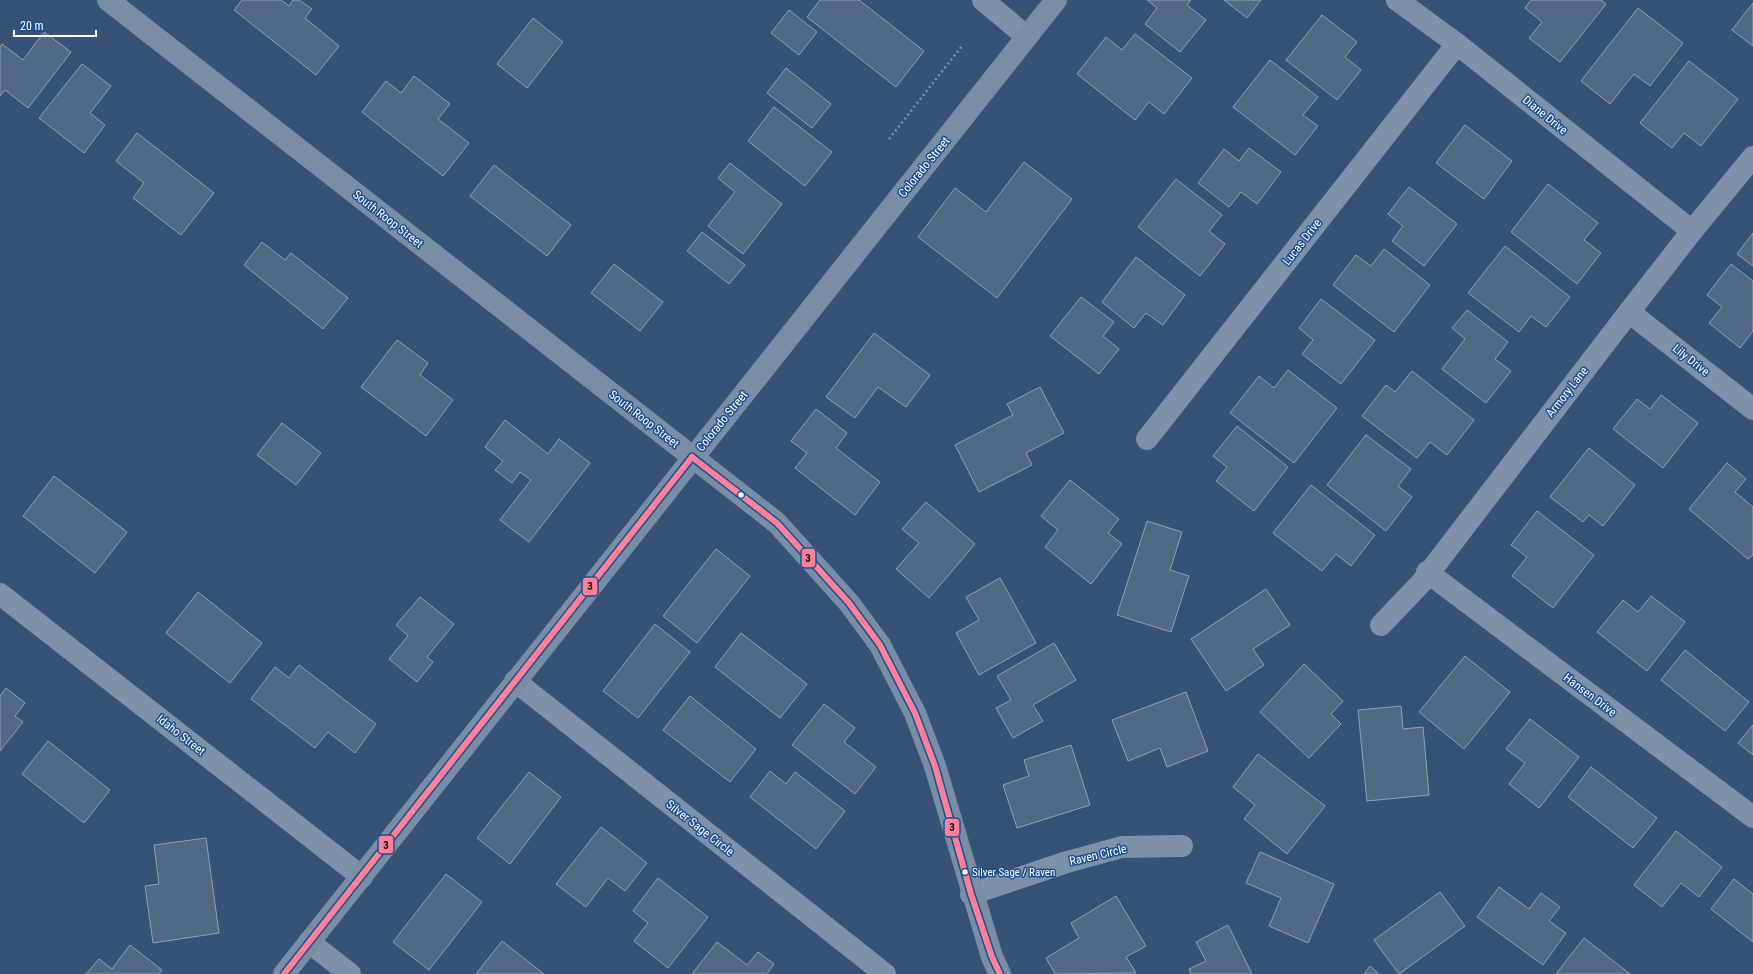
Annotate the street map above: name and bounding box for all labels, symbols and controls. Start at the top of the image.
scale bar [14,12,96,38]
text: 20 m [20,19,44,33]
street label: Diane Drive [1520,93,1570,138]
street label: Colorado Street [895,134,953,200]
street label: South Roop Street [350,187,426,251]
street label: Lucas Drive [1280,216,1325,268]
street label: Lily Drive [1670,341,1713,379]
street label: Armory Lane [1543,364,1591,420]
street label: South Roop Street [606,387,682,451]
street label: Colorado Street [693,388,751,454]
unlabelled marker [736,490,746,500]
line badge: 3 [801,548,816,568]
text: 3 [805,552,811,565]
line badge: 3 [582,577,598,596]
text: 3 [587,580,593,593]
street label: Hansen Drive [1561,671,1620,720]
street label: Idaho Street [154,712,208,758]
street label: Silver Sage Circle [663,797,737,859]
line badge: 3 [944,818,960,837]
text: 3 [949,821,955,834]
line badge: 3 [378,835,394,854]
text: 3 [383,839,389,852]
street label: Raven Circle [1068,842,1128,868]
place label: Silver Sage / Raven [972,866,1055,879]
marker: Silver Sage / Raven [960,867,970,877]

